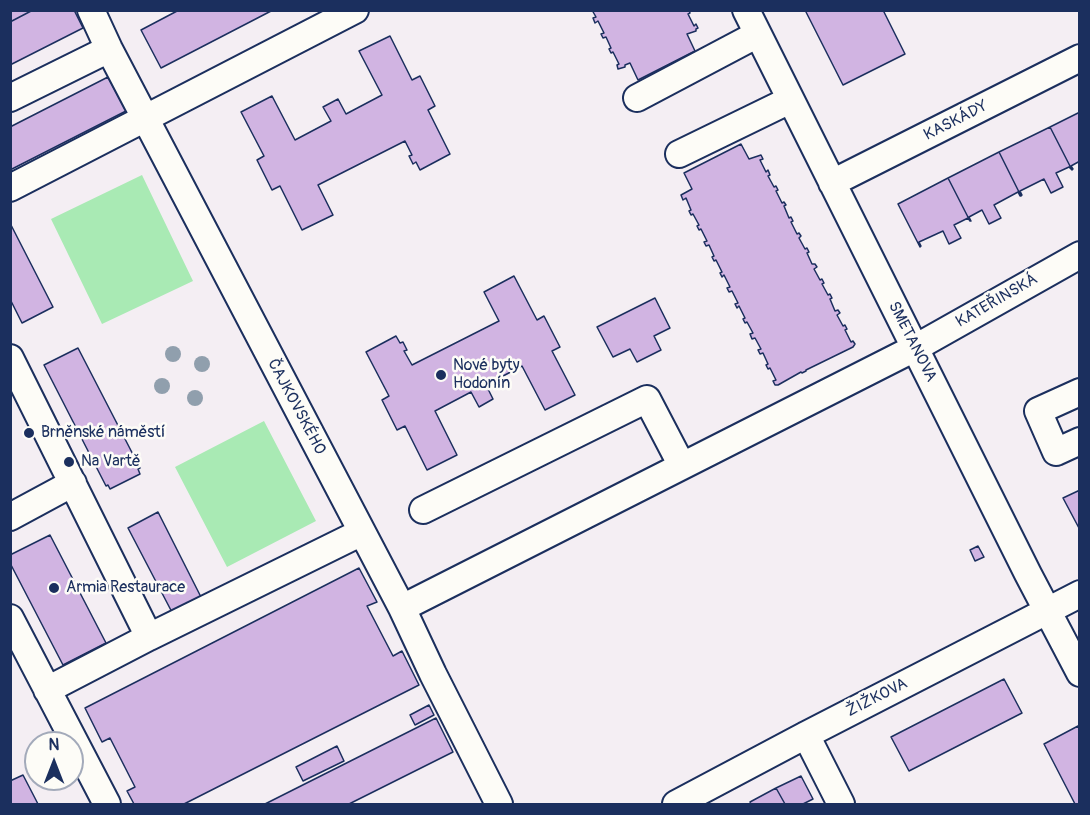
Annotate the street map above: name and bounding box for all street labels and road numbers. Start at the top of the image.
street label: KASKÁDY [921,97,991,145]
street label: KATEŘINSKÁ [953,270,1041,332]
street label: SMETANOVA [884,299,940,385]
street label: ČAJKOVSKÉHO [263,356,329,458]
street label: ŽIŽKOVA [843,675,911,721]

